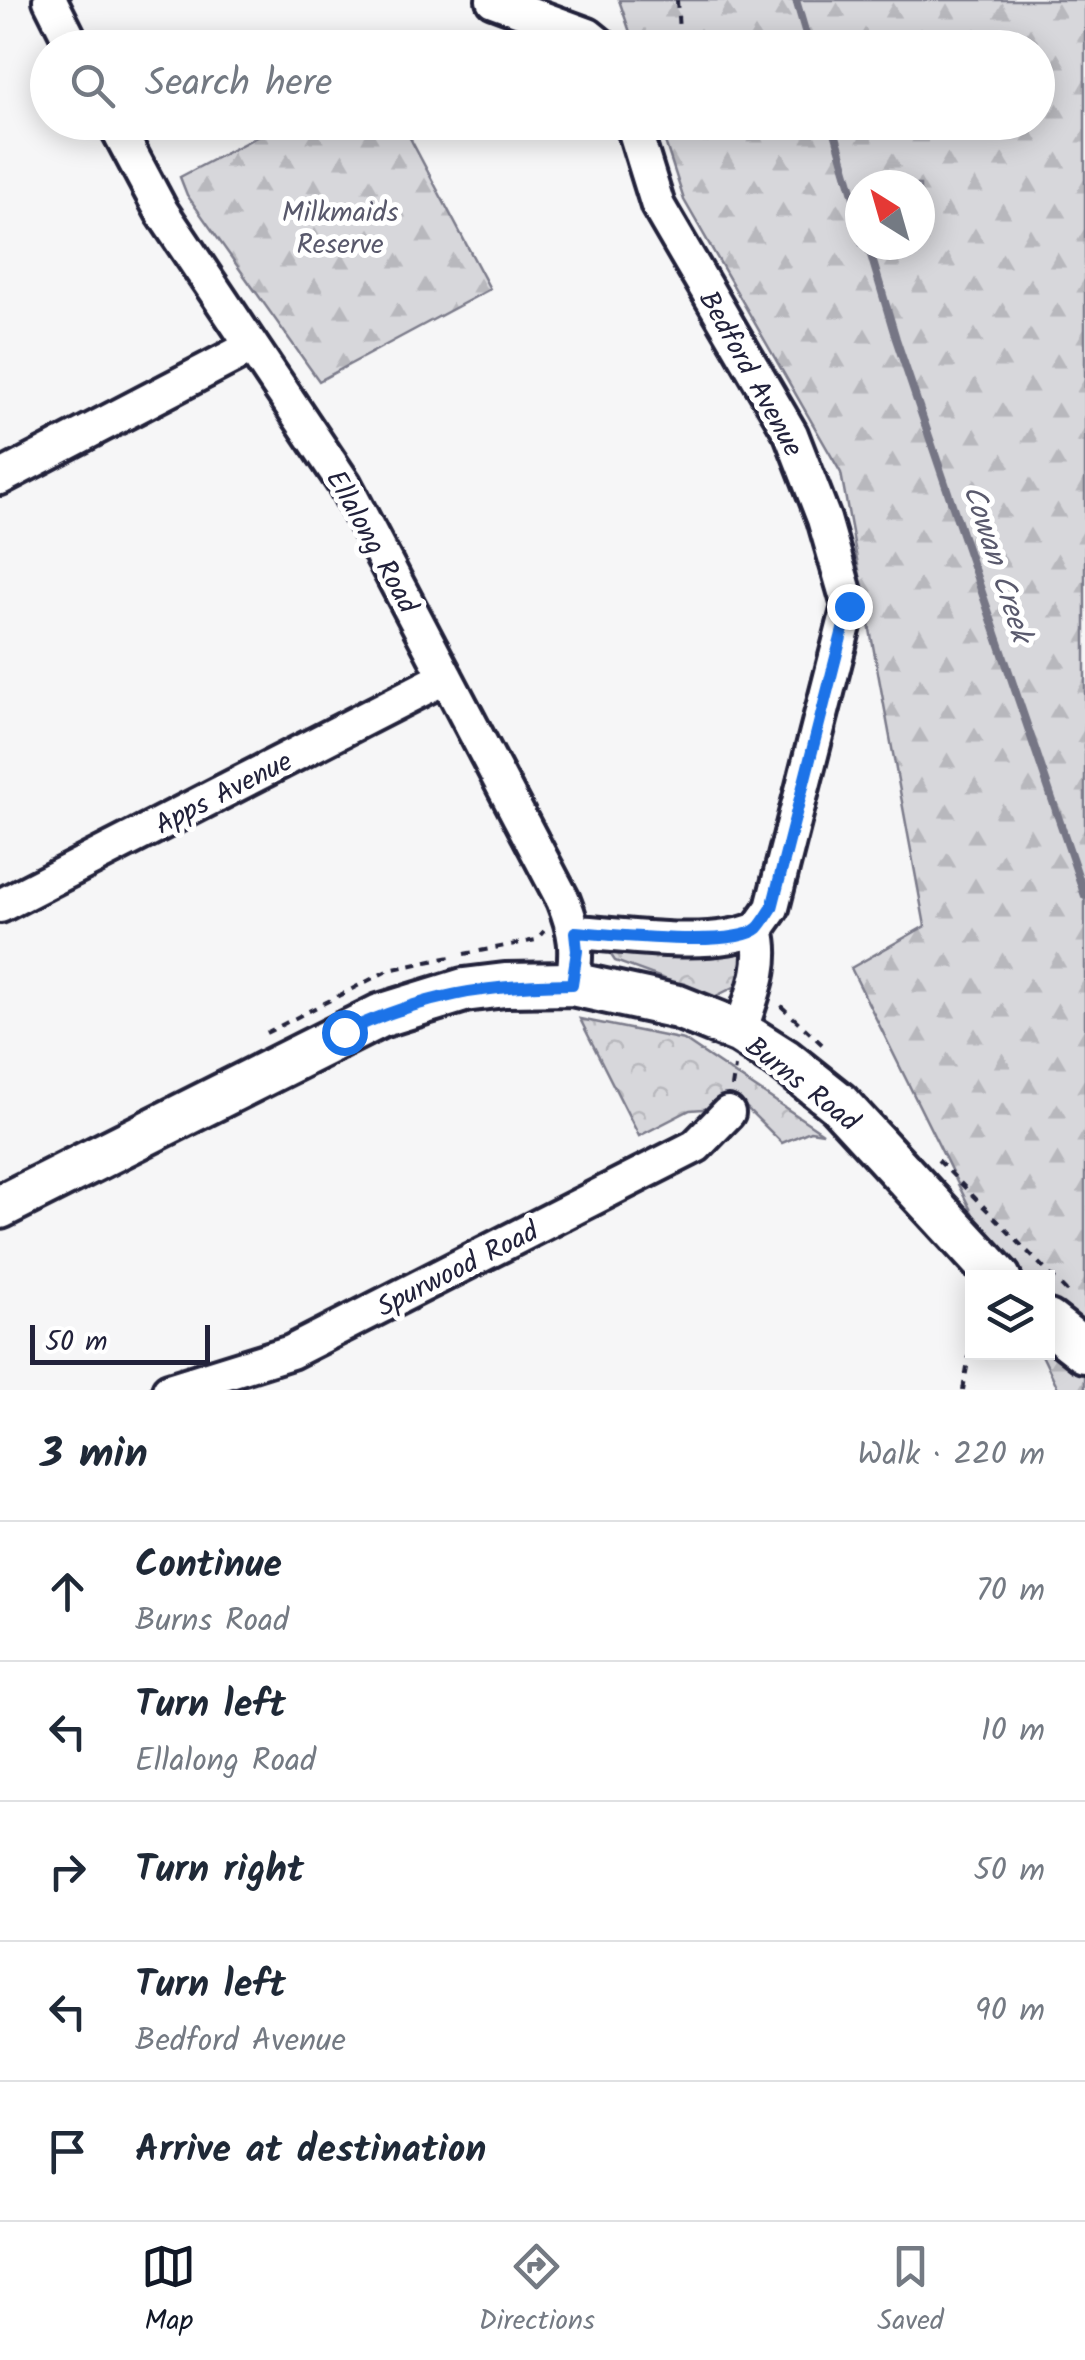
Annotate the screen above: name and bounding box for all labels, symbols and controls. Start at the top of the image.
search box [30,30,1055,140]
text: Search here [145,55,332,115]
icon: search [65,58,120,113]
north arrow [845,170,935,260]
park label: Milkmaids Reserve [282,191,398,268]
street label: Bedford Avenue [685,283,814,466]
street label: Ellalong Road [313,462,429,623]
water label: Cowan Creek [948,479,1045,652]
route end [827,584,873,630]
street label: Apps Avenue [147,740,301,848]
route start [322,1010,368,1056]
street label: Burns Road [734,1026,869,1145]
street label: Spurwood Road [369,1210,548,1330]
map controls [965,1270,1055,1360]
button: layers [965,1270,1055,1360]
scale bar [30,1320,210,1364]
text: 50 m [45,1320,108,1365]
text: 3 min [40,1422,148,1489]
text: Walk · 220 m [857,1430,1045,1481]
text: Continue [135,1536,282,1596]
icon: ahead [40,1564,95,1619]
text: 70 m [976,1566,1045,1617]
text: Burns Road [135,1596,289,1647]
text: Turn left [135,1676,286,1736]
icon: left [40,1704,95,1759]
text: 10 m [981,1706,1045,1757]
text: Ellalong Road [135,1736,316,1787]
text: Turn right [135,1841,304,1901]
icon: right [40,1844,95,1899]
text: 50 m [974,1846,1045,1897]
text: Turn left [135,1956,286,2016]
icon: left [40,1984,95,2039]
text: 90 m [975,1986,1045,2037]
text: Bedford Avenue [135,2016,346,2067]
text: Arrive at destination [135,2121,486,2181]
icon: arrive [40,2124,95,2179]
tab: Map [141,2239,196,2344]
tab: Directions [479,2239,595,2344]
tab: Saved [877,2239,944,2344]

